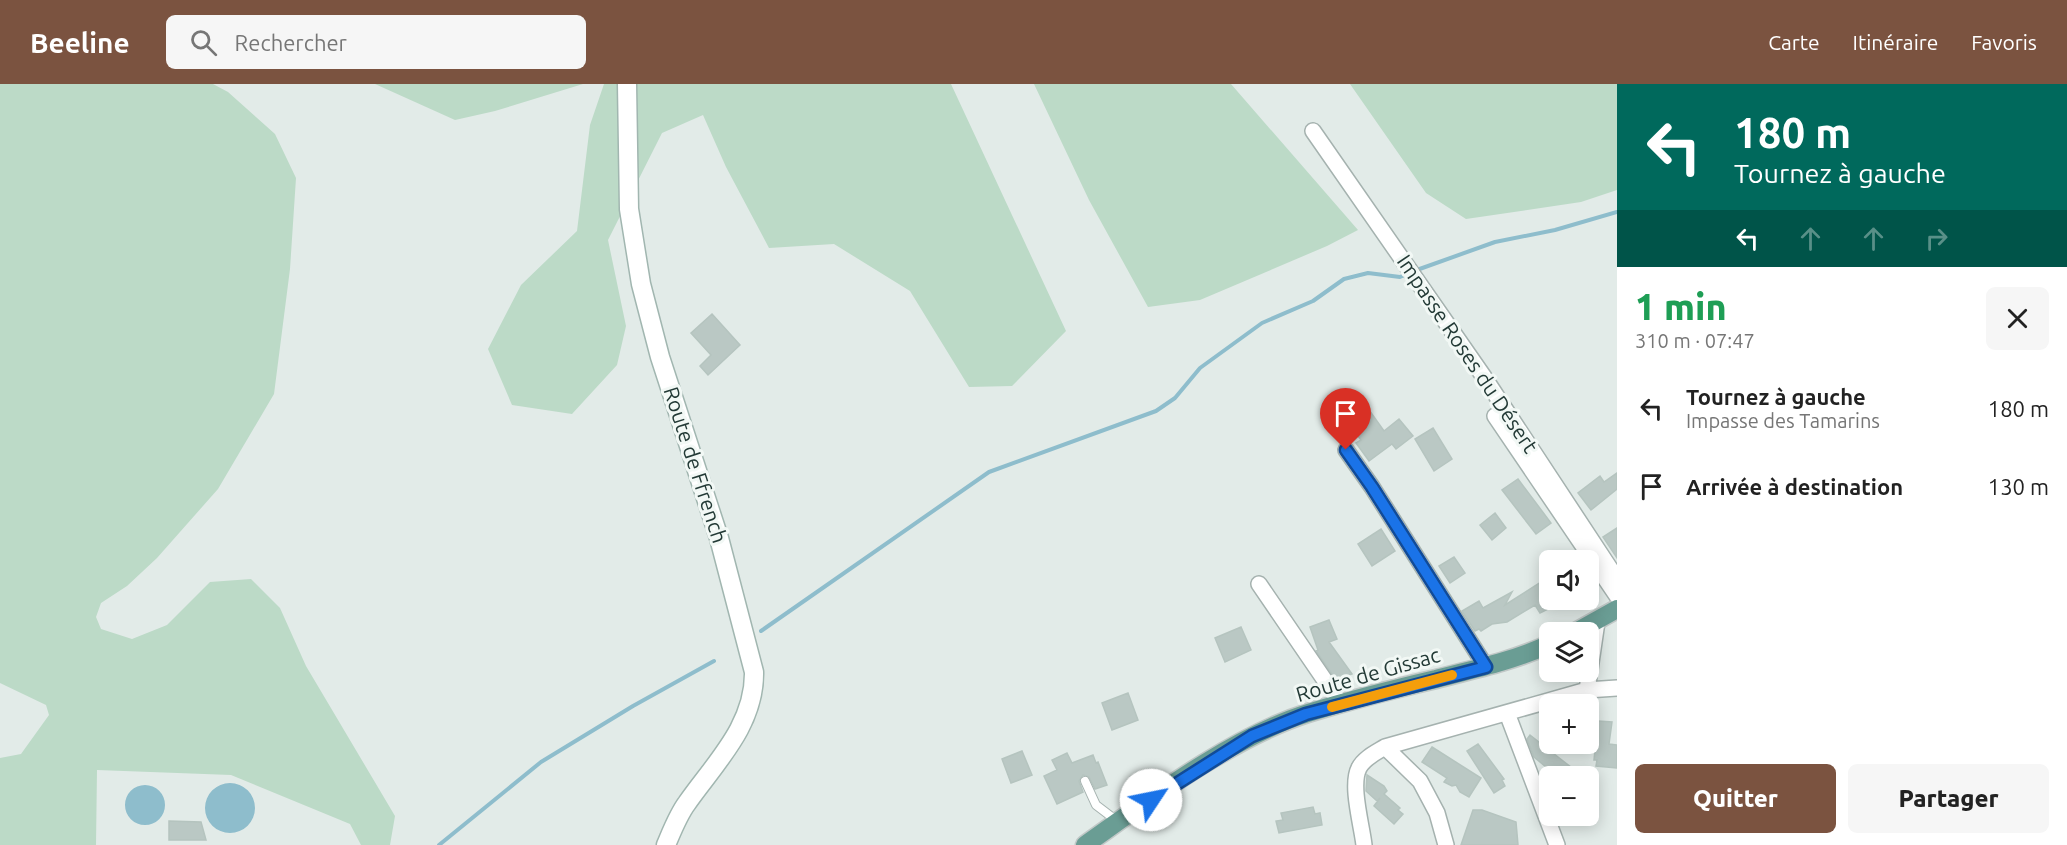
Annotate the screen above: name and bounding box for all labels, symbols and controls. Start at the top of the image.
search box [166,15,586,69]
icon: search [187,26,220,59]
text: Beeline [30,27,130,58]
text: Rechercher [235,30,347,55]
text: Carte [1768,30,1820,54]
text: Itinéraire [1853,30,1938,54]
text: Favoris [1971,30,2037,54]
icon: left [1635,108,1713,186]
text: 180 m [1734,109,1851,156]
text: Tournez à gauche [1734,158,1946,188]
icon: left [1731,222,1764,255]
icon: ahead [1794,222,1827,255]
icon: ahead [1857,222,1890,255]
icon: right [1920,222,1953,255]
street label: Impasse Roses du Désert [1393,250,1543,457]
text: 1 min [1635,286,1727,327]
button: close [1986,287,2049,350]
text: 310 m · 07:47 [1635,329,1755,352]
street label: Route de Ffrench [659,383,733,546]
text: Tournez à gauche [1686,384,1866,409]
pin [1320,388,1371,450]
icon: left [1635,392,1668,425]
text: 180 m [1988,396,2049,421]
icon: arrive [1329,397,1362,430]
text: Impasse des Tamarins [1686,409,1880,432]
icon: arrive [1635,470,1668,503]
text: Arrivée à destination [1686,474,1903,499]
text: 130 m [1988,474,2049,499]
map controls [1539,550,1599,826]
button: sound [1539,550,1599,610]
button: layers [1539,622,1599,682]
street label: Route de Gissac [1293,642,1443,706]
button: + [1539,694,1599,754]
button: Quitter [1635,764,1836,833]
button: Partager [1848,764,2049,833]
button: − [1539,766,1599,826]
position arrow [1119,768,1183,832]

